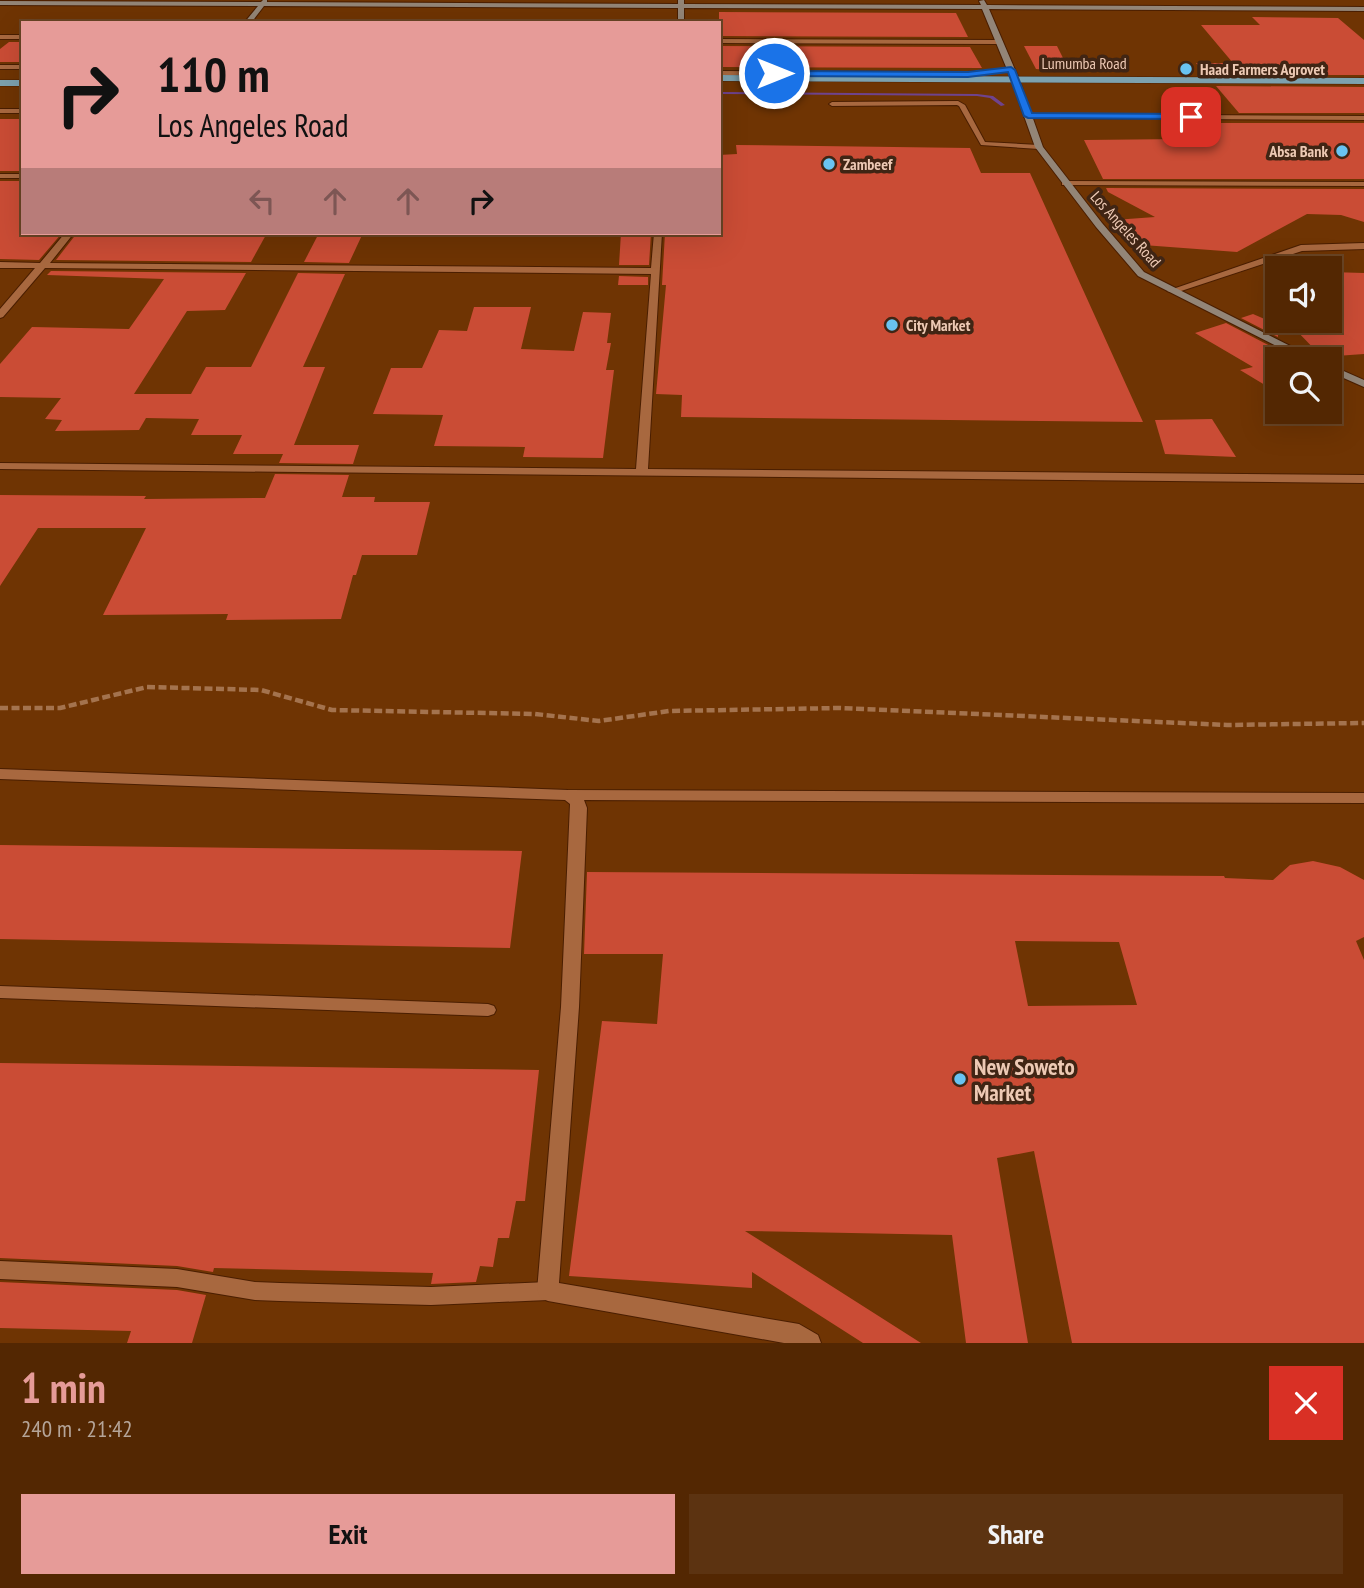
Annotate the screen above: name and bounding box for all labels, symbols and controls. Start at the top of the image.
position arrow [737,36,811,110]
text: 110 m [157,42,270,106]
icon: right [42,49,133,140]
street label: Lumumba Road [1041,53,1127,73]
place label: Haad Farmers Agrovet [1200,59,1325,79]
marker: Haad Farmers Agrovet [1178,61,1194,77]
pin [1161,87,1221,147]
icon: arrive [1172,98,1210,136]
text: Los Angeles Road [157,104,349,146]
place label: Absa Bank [1268,141,1328,161]
marker: Absa Bank [1334,143,1350,159]
place label: Zambeef [843,154,893,174]
marker: Zambeef [821,156,837,172]
icon: left [243,182,281,220]
icon: ahead [316,182,354,220]
icon: ahead [389,182,427,220]
icon: right [462,182,500,220]
street label: Los Angeles Road [1087,187,1166,271]
map controls [1265,256,1342,424]
button: sound [1265,256,1342,333]
place label: City Market [906,315,971,335]
marker: City Market [884,317,900,333]
button: search [1265,347,1342,424]
place label: New Soweto Market [974,1052,1075,1107]
marker: New Soweto Market [952,1071,968,1087]
text: 1 min [21,1360,106,1415]
button: close [1269,1366,1343,1440]
text: 240 m · 21:42 [21,1414,133,1443]
button: Exit [21,1494,675,1574]
button: Share [689,1494,1343,1574]

